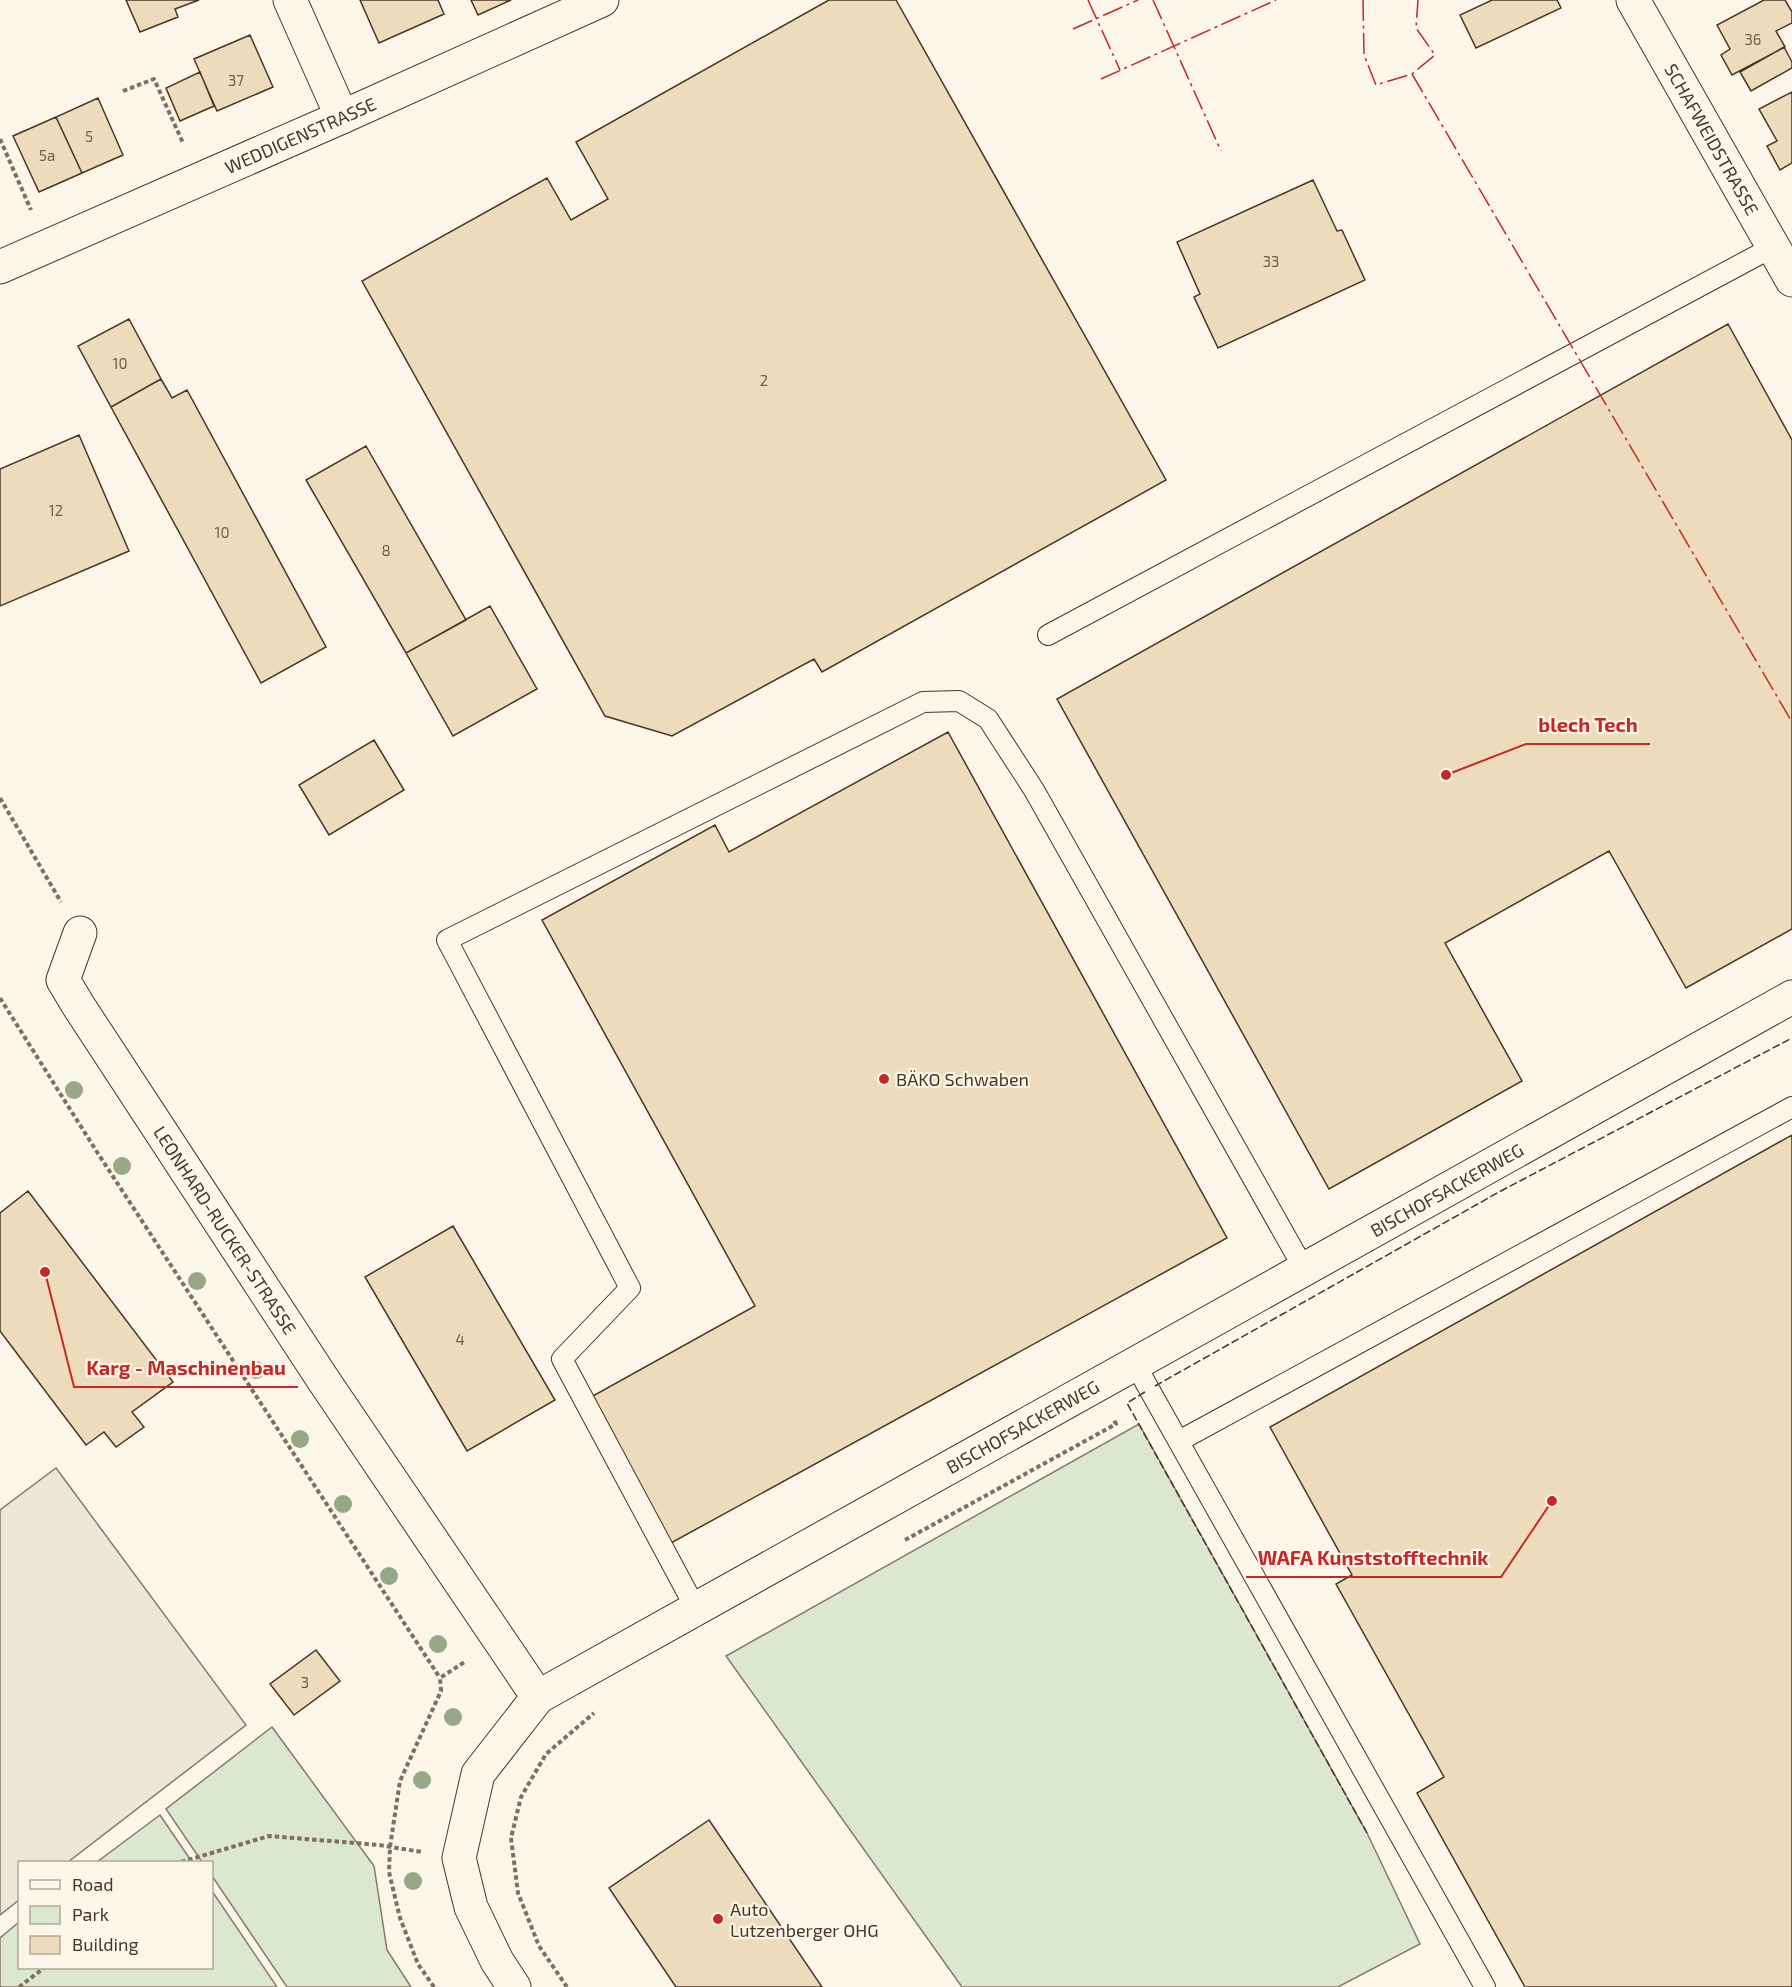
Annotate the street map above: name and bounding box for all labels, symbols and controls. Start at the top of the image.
house number: 36 [1745,30,1761,48]
street label: SCHAFWEIDSTRASSE [1660,60,1764,219]
house number: 37 [228,71,244,89]
street label: WEDDIGENSTRASSE [221,92,379,178]
house number: 5 [85,127,93,145]
house number: 5a [39,146,55,164]
house number: 33 [1263,252,1279,270]
house number: 10 [112,354,128,372]
house number: 2 [760,371,768,389]
house number: 12 [49,501,63,519]
house number: 10 [214,523,230,541]
house number: 8 [381,541,391,559]
callout: blech Tech [1526,706,1650,744]
text: blech Tech [1538,712,1638,736]
place label: BÄKO Schwaben [896,1068,1029,1090]
marker: BÄKO Schwaben [877,1072,891,1086]
street label: LEONHARD-RUCKER-STRASSE [149,1122,301,1338]
street label: BISCHOFSACKERWEG [1367,1138,1527,1241]
house number: 4 [455,1330,465,1348]
callout: Karg - Maschinenbau [74,1349,298,1387]
text: Karg - Maschinenbau [86,1355,286,1379]
street label: BISCHOFSACKERWEG [942,1375,1103,1478]
callout: WAFA Kunststofftechnik [1246,1539,1501,1577]
text: WAFA Kunststofftechnik [1258,1545,1489,1569]
house number: 3 [301,1673,309,1691]
legend [18,1861,213,1969]
text: Road [72,1873,113,1895]
place label: Auto Lutzenberger OHG [730,1898,879,1941]
text: Park [72,1903,109,1925]
marker: Auto Lutzenberger OHG [711,1912,725,1926]
text: Building [72,1933,139,1955]

